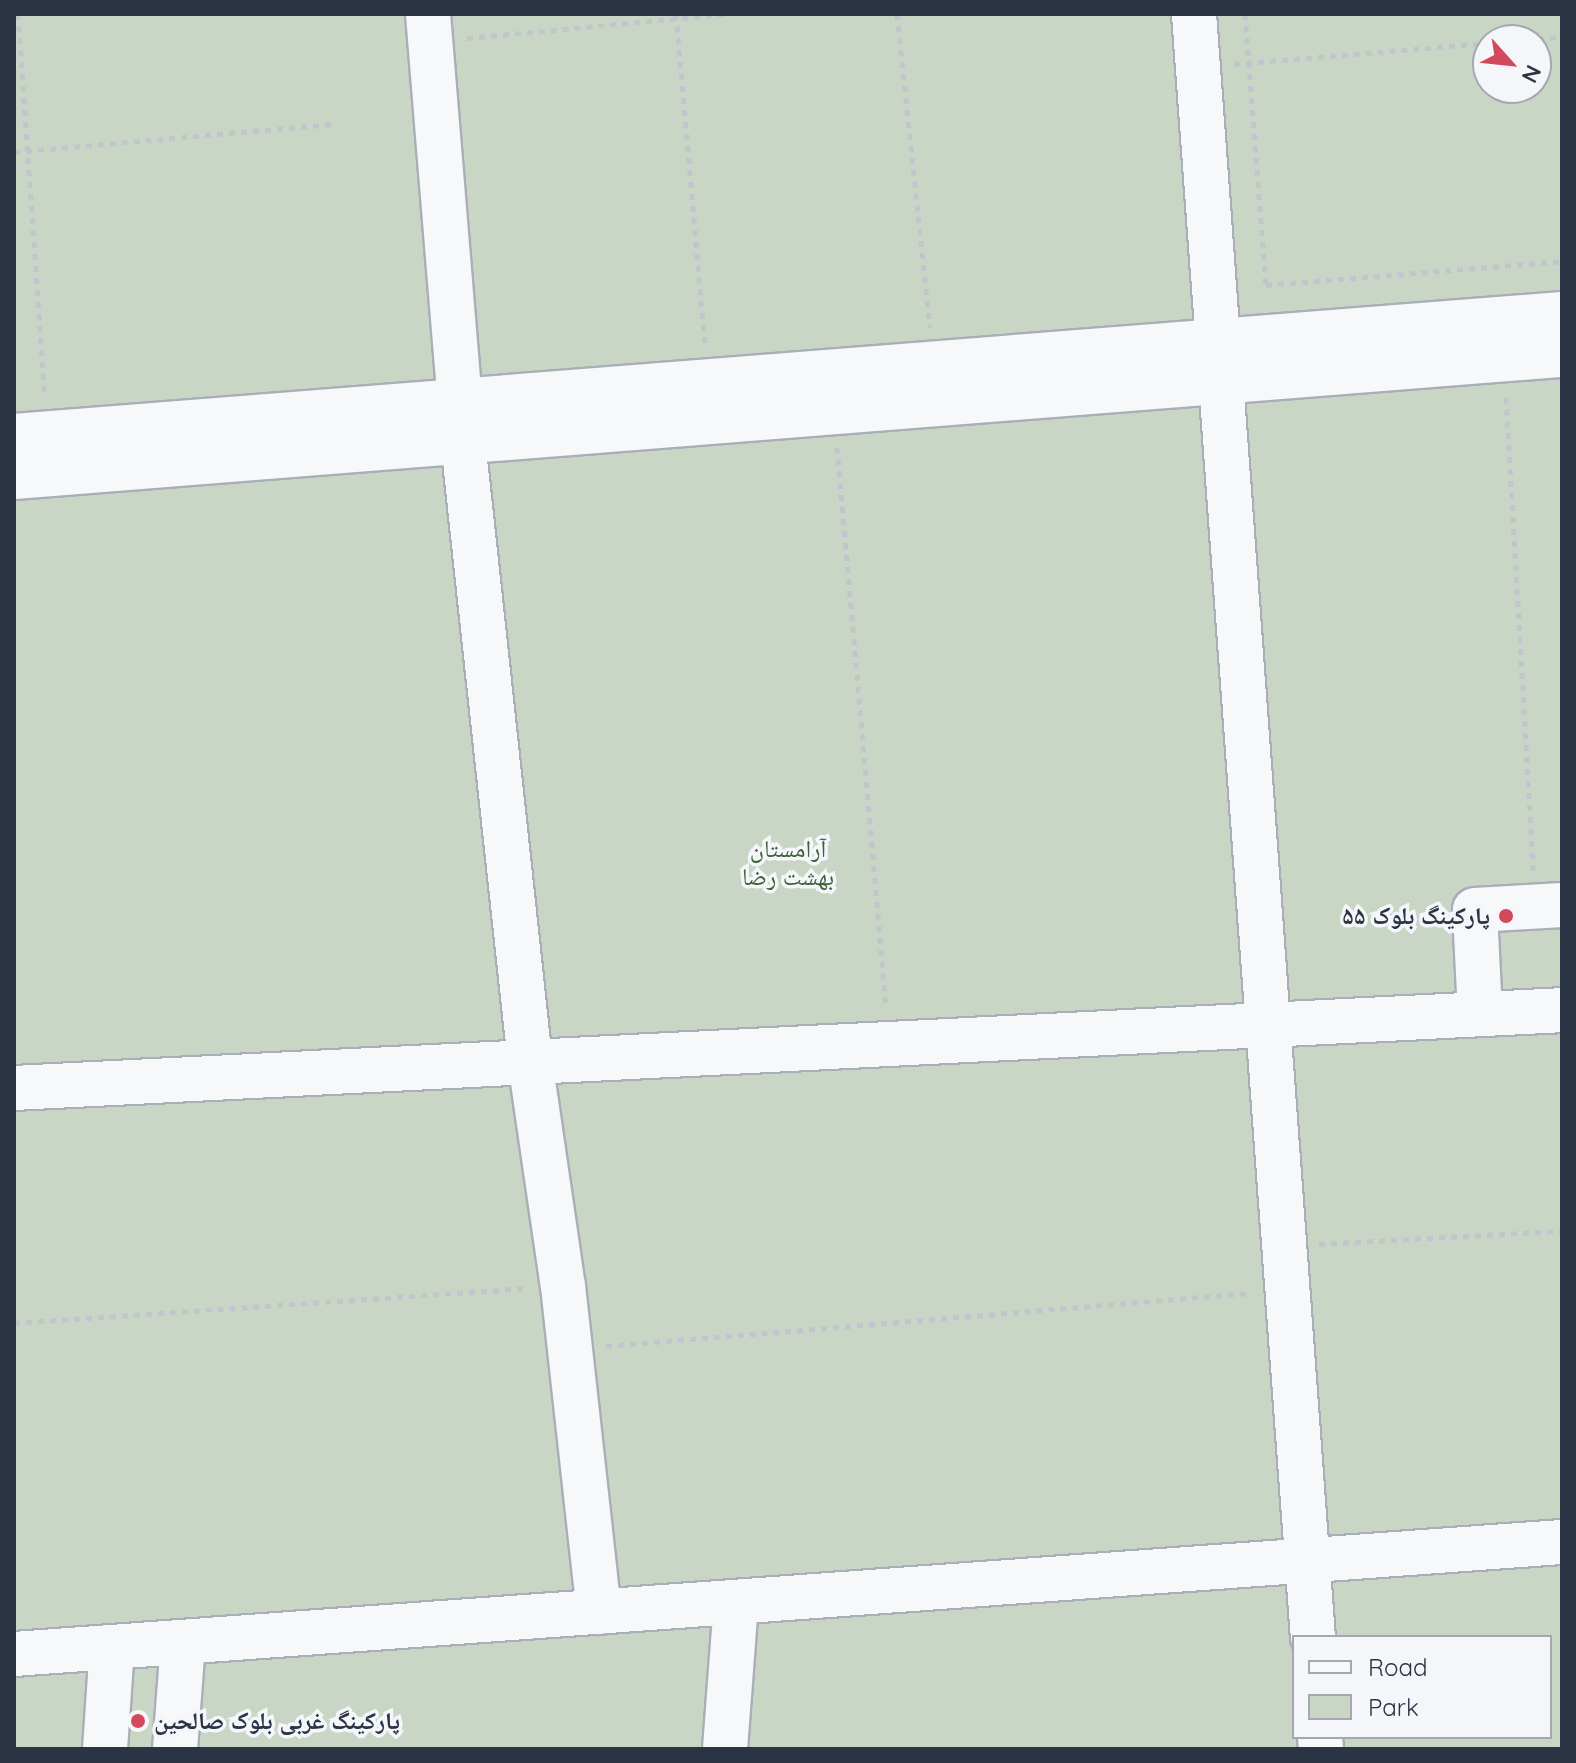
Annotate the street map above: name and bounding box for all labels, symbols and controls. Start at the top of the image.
north arrow [1472,24,1552,104]
text: N [1515,60,1548,88]
park label: آرامستان بهشت رضا [742,835,834,891]
place label: پارکینگ بلوک ۵۵ [1342,902,1490,930]
marker: پارکینگ بلوک ۵۵ [1497,907,1515,925]
legend [1292,1635,1552,1739]
text: Road [1368,1652,1428,1682]
text: Park [1368,1692,1419,1722]
place label: پارکینگ غربی بلوک صالحین [154,1707,400,1735]
marker: پارکینگ غربی بلوک صالحین [129,1712,147,1730]

